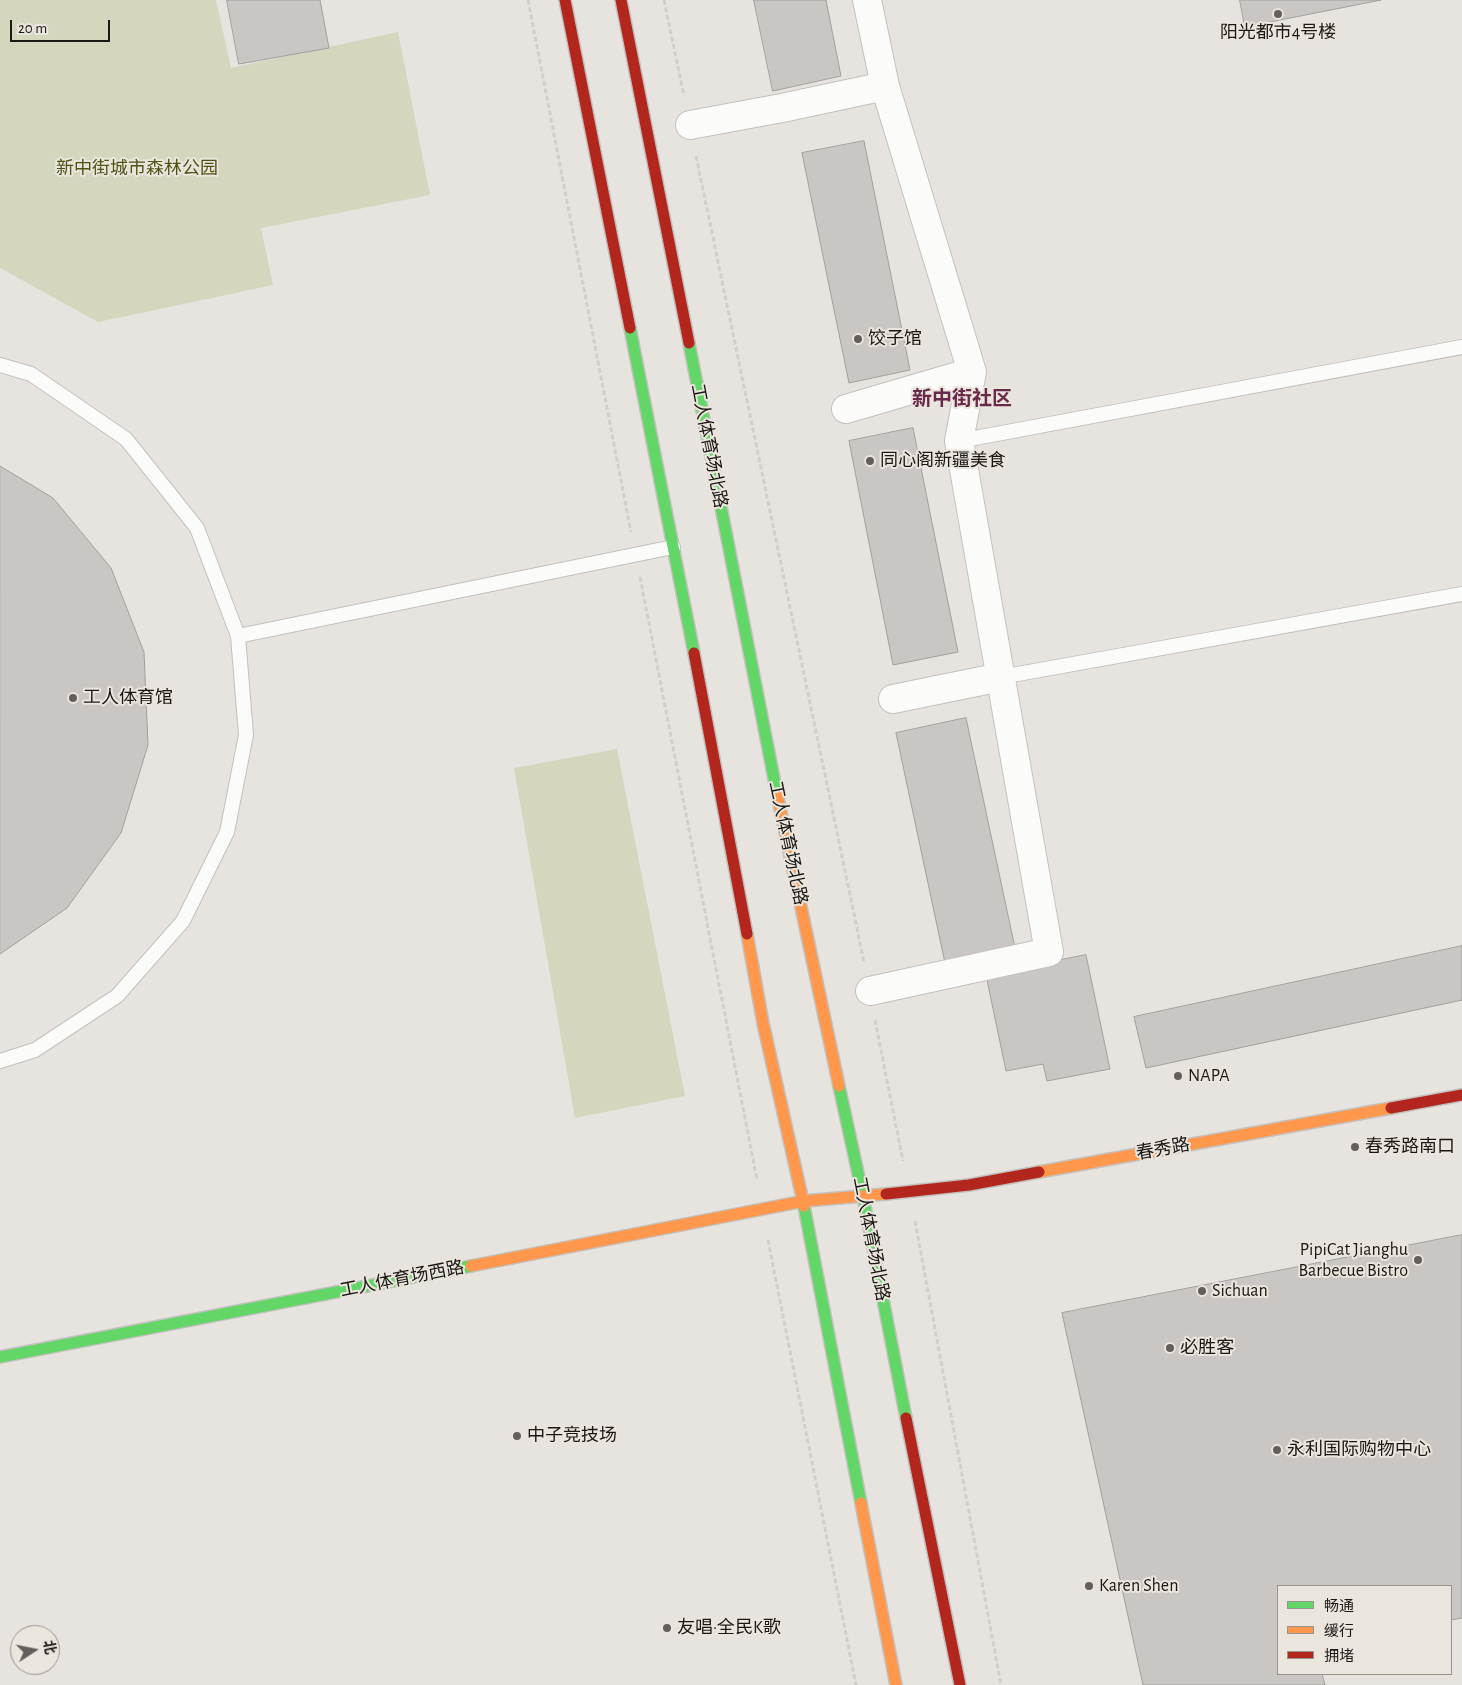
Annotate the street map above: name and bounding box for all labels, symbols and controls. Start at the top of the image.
marker: 阳光都市4号楼 [1272,8,1284,20]
scale bar [12,10,112,42]
text: 20 m [18,21,47,36]
place label: 阳光都市4号楼 [1220,22,1336,44]
park label: 新中街城市森林公园 [56,158,218,180]
place label: 饺子馆 [868,328,922,350]
marker: 饺子馆 [852,333,864,345]
street label: 工人体育场北路 [686,382,732,510]
district label: 新中街社区 [912,387,1012,411]
place label: 同心阁新疆美食 [880,450,1006,472]
marker: 同心阁新疆美食 [864,455,876,467]
place label: 工人体育馆 [83,687,173,709]
marker: 工人体育馆 [67,692,79,704]
street label: 工人体育场北路 [764,779,812,907]
place label: NAPA [1188,1065,1230,1087]
marker: NAPA [1172,1070,1184,1082]
street label: 春秀路 [1135,1134,1191,1164]
place label: 春秀路南口 [1365,1136,1455,1158]
marker: 春秀路南口 [1349,1141,1361,1153]
street label: 工人体育场北路 [848,1175,894,1303]
place label: PipiCat Jianghu Barbecue Bistro [1298,1239,1408,1282]
marker: PipiCat Jianghu Barbecue Bistro [1412,1254,1424,1266]
street label: 工人体育场西路 [338,1256,466,1302]
place label: Sichuan [1212,1280,1268,1302]
marker: Sichuan [1196,1285,1208,1297]
place label: 必胜客 [1180,1337,1234,1359]
marker: 必胜客 [1164,1342,1176,1354]
place label: 中子竞技场 [527,1425,617,1447]
marker: 中子竞技场 [511,1430,523,1442]
place label: 永利国际购物中心 [1287,1439,1431,1461]
marker: 永利国际购物中心 [1271,1444,1283,1456]
place label: Karen Shen [1099,1575,1178,1597]
marker: Karen Shen [1083,1580,1095,1592]
legend [1277,1585,1452,1675]
text: 畅通 [1324,1599,1354,1614]
place label: 友唱·全民K歌 [677,1617,781,1639]
marker: 友唱·全民K歌 [661,1622,673,1634]
text: 缓行 [1324,1624,1354,1639]
north arrow [10,1625,60,1675]
text: 北 [41,1639,57,1656]
text: 拥堵 [1324,1649,1354,1664]

